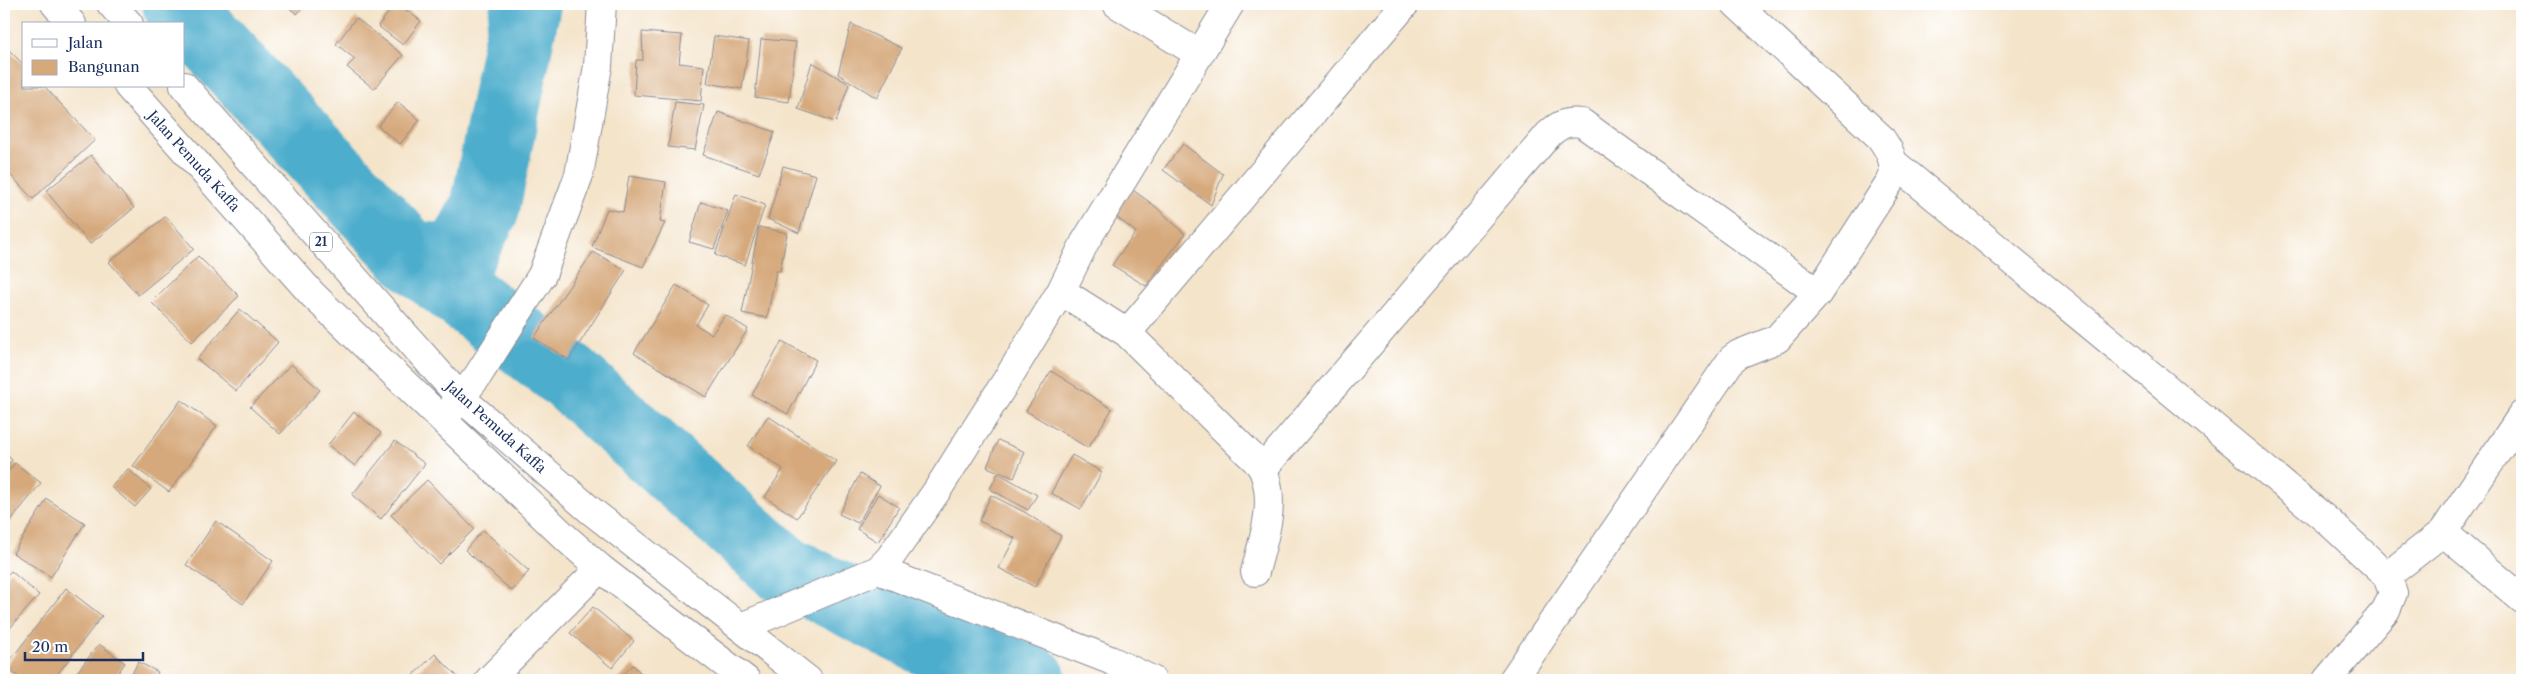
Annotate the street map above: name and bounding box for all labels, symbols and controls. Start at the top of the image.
legend [22,22,185,88]
text: Jalan [66,33,103,52]
text: Bangunan [68,57,140,76]
street label: Jalan Pemuda Kaffa [143,105,244,216]
road number: 21 [310,232,332,252]
street label: Jalan Pemuda Kaffa [440,376,551,477]
scale bar [25,629,142,661]
text: 20 m [32,637,68,656]

